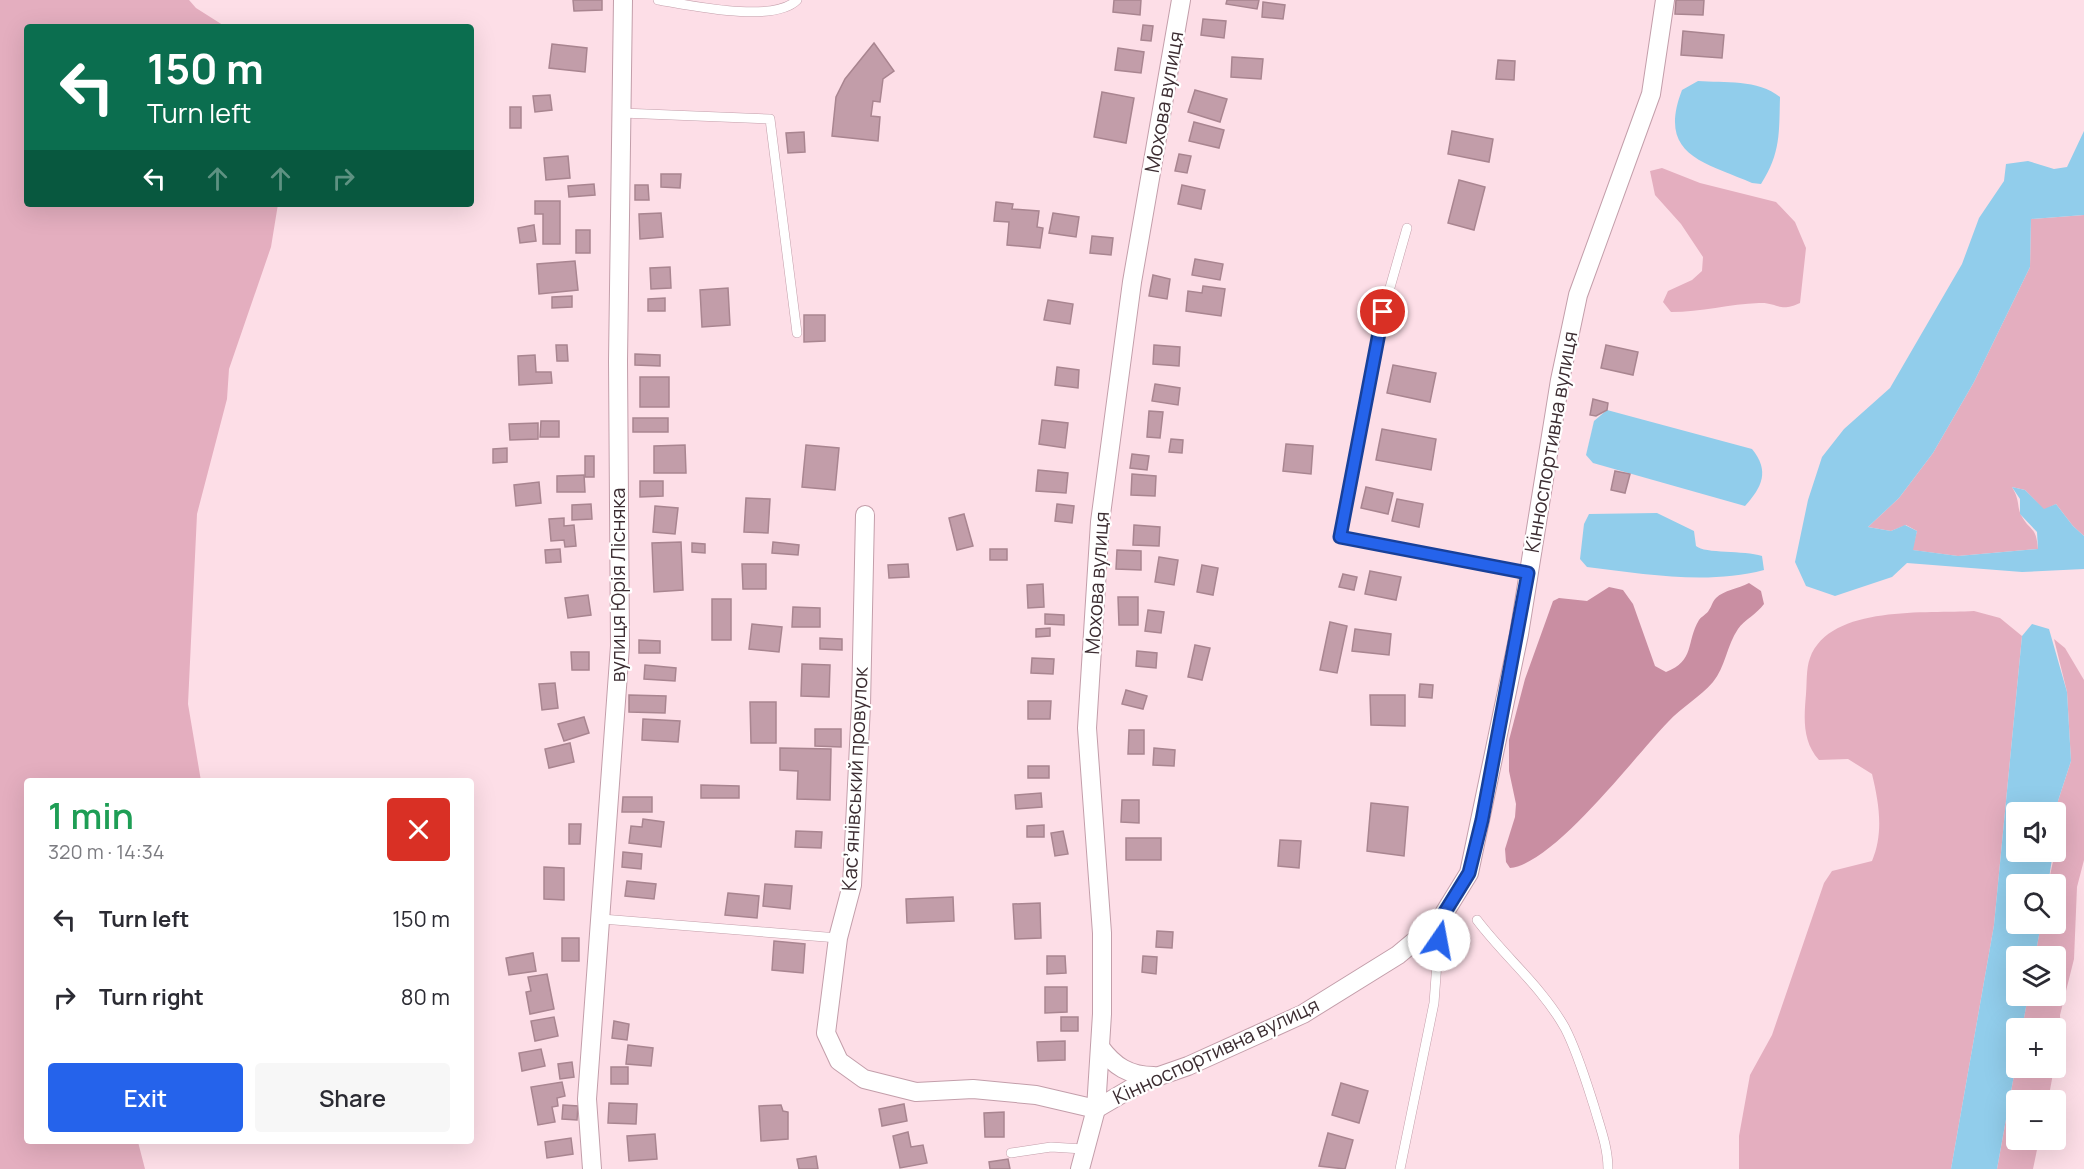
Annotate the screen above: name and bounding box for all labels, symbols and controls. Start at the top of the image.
street label: Мохова вулиця [1138,29,1189,175]
text: 150 m [147,39,264,97]
icon: left [48,48,126,126]
text: Turn left [147,94,251,131]
icon: left [138,162,171,195]
icon: ahead [201,162,234,195]
icon: ahead [264,162,297,195]
icon: right [327,162,360,195]
pin [1357,286,1408,337]
icon: arrive [1366,295,1399,328]
street label: Кінноспортивна вулиця [1518,329,1583,555]
street label: вулиця Юрія Лісняка [604,488,631,682]
street label: Мохова вулиця [1078,511,1115,655]
street label: Касʼянівський провулок [835,665,874,892]
text: 1 min [48,791,134,840]
button: close [387,798,450,861]
map controls [2006,802,2066,1150]
button: sound [2006,802,2066,862]
text: 320 m · 14:34 [48,838,165,865]
button: search [2006,874,2066,934]
icon: left [48,903,81,936]
text: Turn left [99,904,189,934]
text: 150 m [392,904,450,934]
position arrow [1407,908,1471,972]
button: layers [2006,946,2066,1006]
icon: right [48,981,81,1014]
text: Turn right [99,982,204,1012]
text: 80 m [401,982,450,1012]
street label: Кінноспортивна вулиця [1108,991,1323,1110]
button: + [2006,1018,2066,1078]
button: Exit [48,1063,243,1132]
button: Share [255,1063,450,1132]
button: − [2006,1090,2066,1150]

